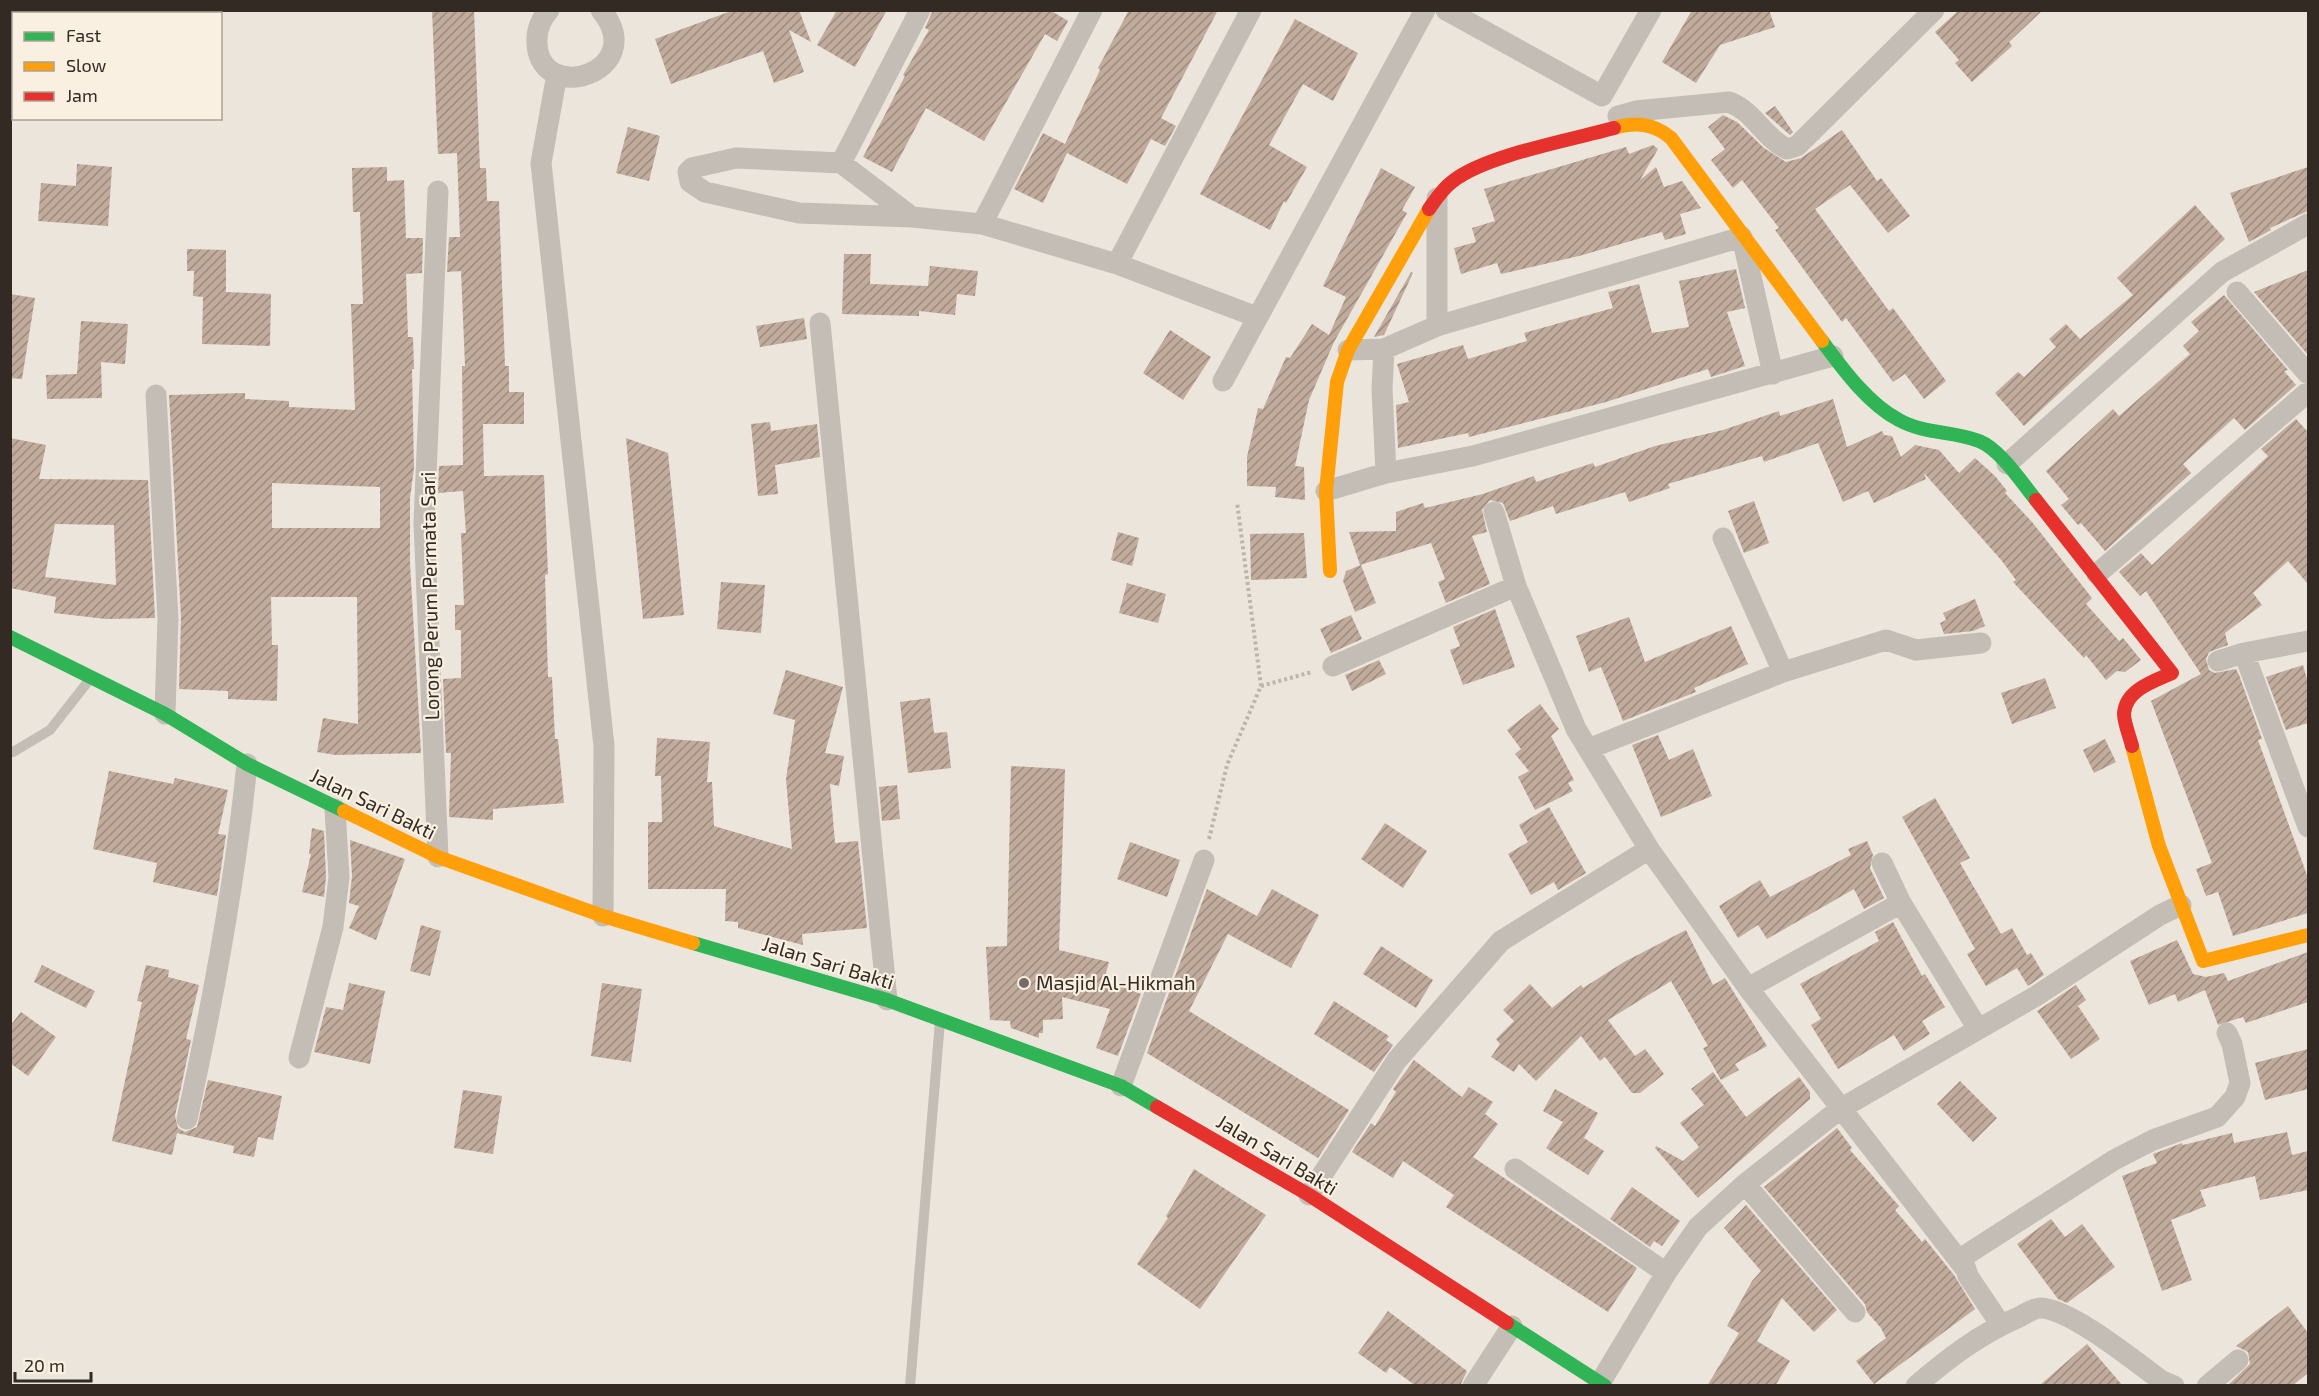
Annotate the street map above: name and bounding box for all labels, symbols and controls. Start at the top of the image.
legend [12,12,222,120]
text: Fast [66,24,101,46]
text: Slow [66,54,107,76]
text: Jam [66,84,98,106]
street label: Lorong Perum Permata Sari [415,471,443,721]
street label: Jalan Sari Bakti [307,762,440,844]
street label: Jalan Sari Bakti [759,931,897,993]
place label: Masjid Al-Hikmah [1036,970,1196,994]
marker: Masjid Al-Hikmah [1017,976,1031,990]
street label: Jalan Sari Bakti [1213,1109,1342,1200]
scale bar [15,1345,92,1383]
text: 20 m [24,1354,65,1376]

